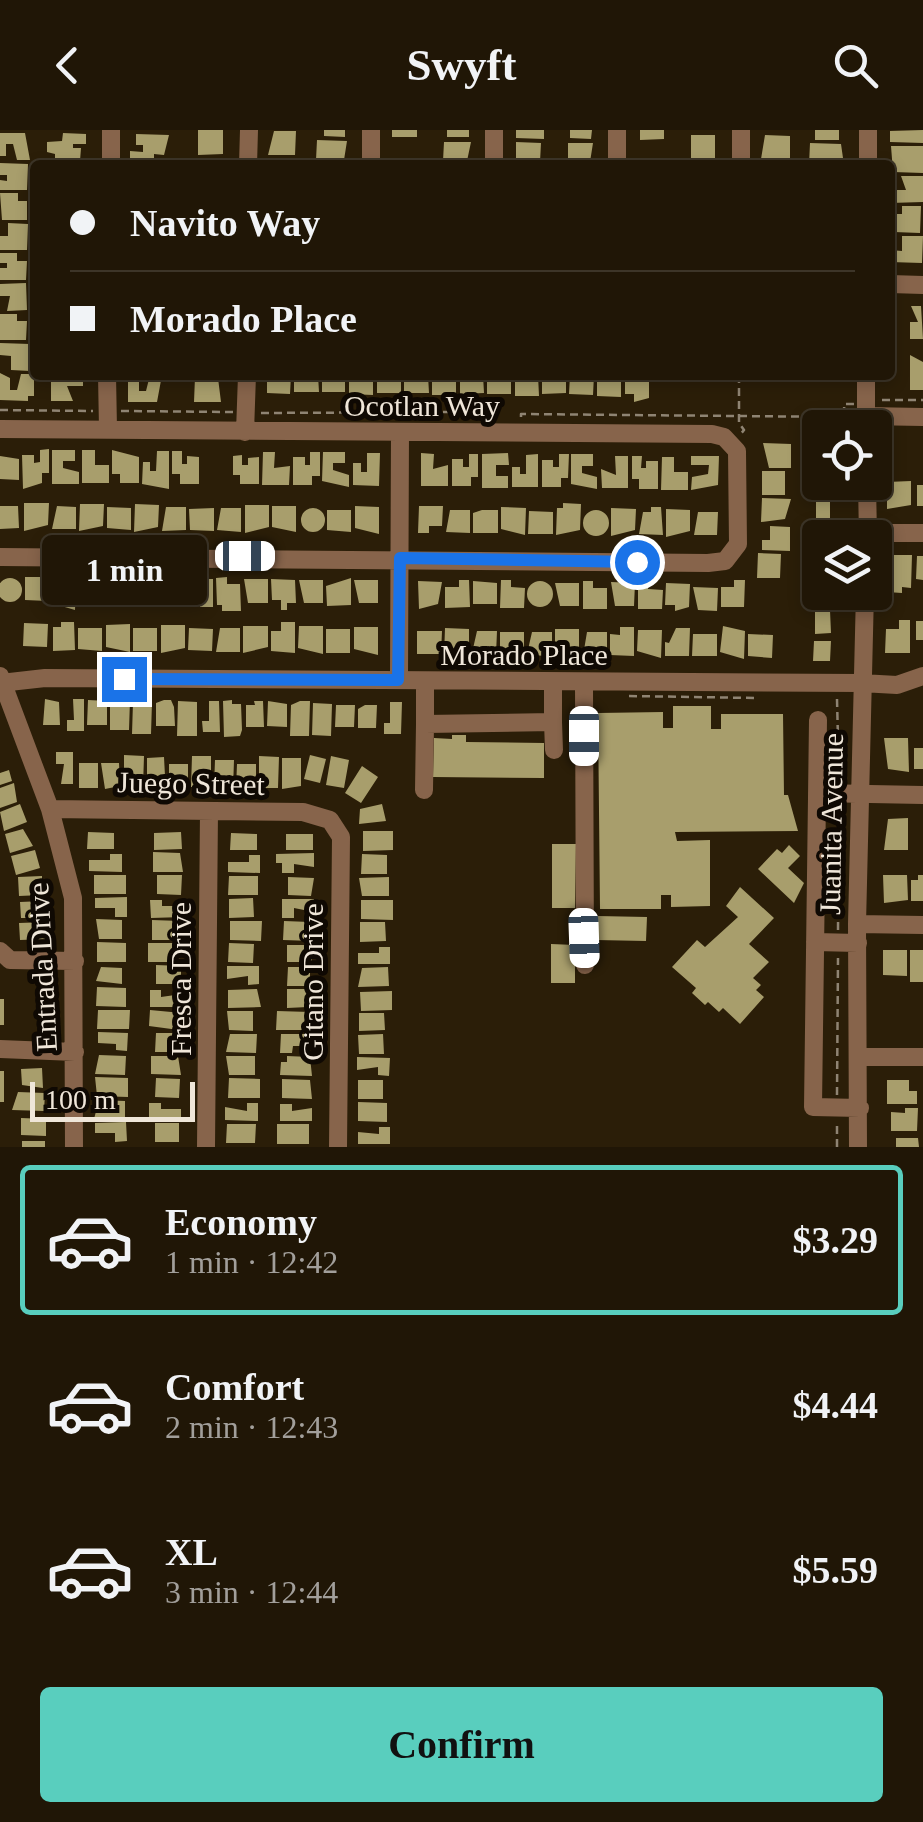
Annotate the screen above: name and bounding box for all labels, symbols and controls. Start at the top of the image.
icon: back [40,38,95,93]
icon: search [828,38,883,93]
text: Swyft [407,40,517,90]
text: Navito Way [130,202,320,244]
text: Morado Place [130,298,357,340]
street label: Ocotlan Way [344,389,500,422]
map controls [802,410,892,610]
button: locate [802,410,892,500]
button: layers [802,520,892,610]
callout: 1 min [42,534,206,604]
route start [615,540,660,585]
car [215,541,275,571]
text: 1 min [86,552,163,588]
street label: Morado Place [440,638,608,671]
route end [102,657,147,702]
car [569,706,599,766]
street label: Juanita Avenue [813,733,849,915]
street label: Juego Street [117,765,266,801]
street label: Entrada Drive [21,882,63,1052]
street label: Fresca Drive [164,902,197,1056]
street label: Gitano Drive [296,903,329,1061]
car [568,907,600,969]
scale bar [30,1077,195,1121]
text: 100 m [45,1084,116,1115]
icon: car [45,1195,135,1285]
text: Economy [165,1201,317,1243]
text: $3.29 [793,1219,878,1261]
text: 1 min · 12:42 [165,1244,338,1280]
icon: car [45,1360,135,1450]
text: Comfort [165,1366,304,1408]
text: $4.44 [793,1384,878,1426]
text: 2 min · 12:43 [165,1409,338,1445]
icon: car [45,1525,135,1615]
text: XL [165,1531,218,1573]
text: $5.59 [793,1549,878,1591]
text: 3 min · 12:44 [165,1574,338,1610]
button: Confirm [40,1687,883,1802]

